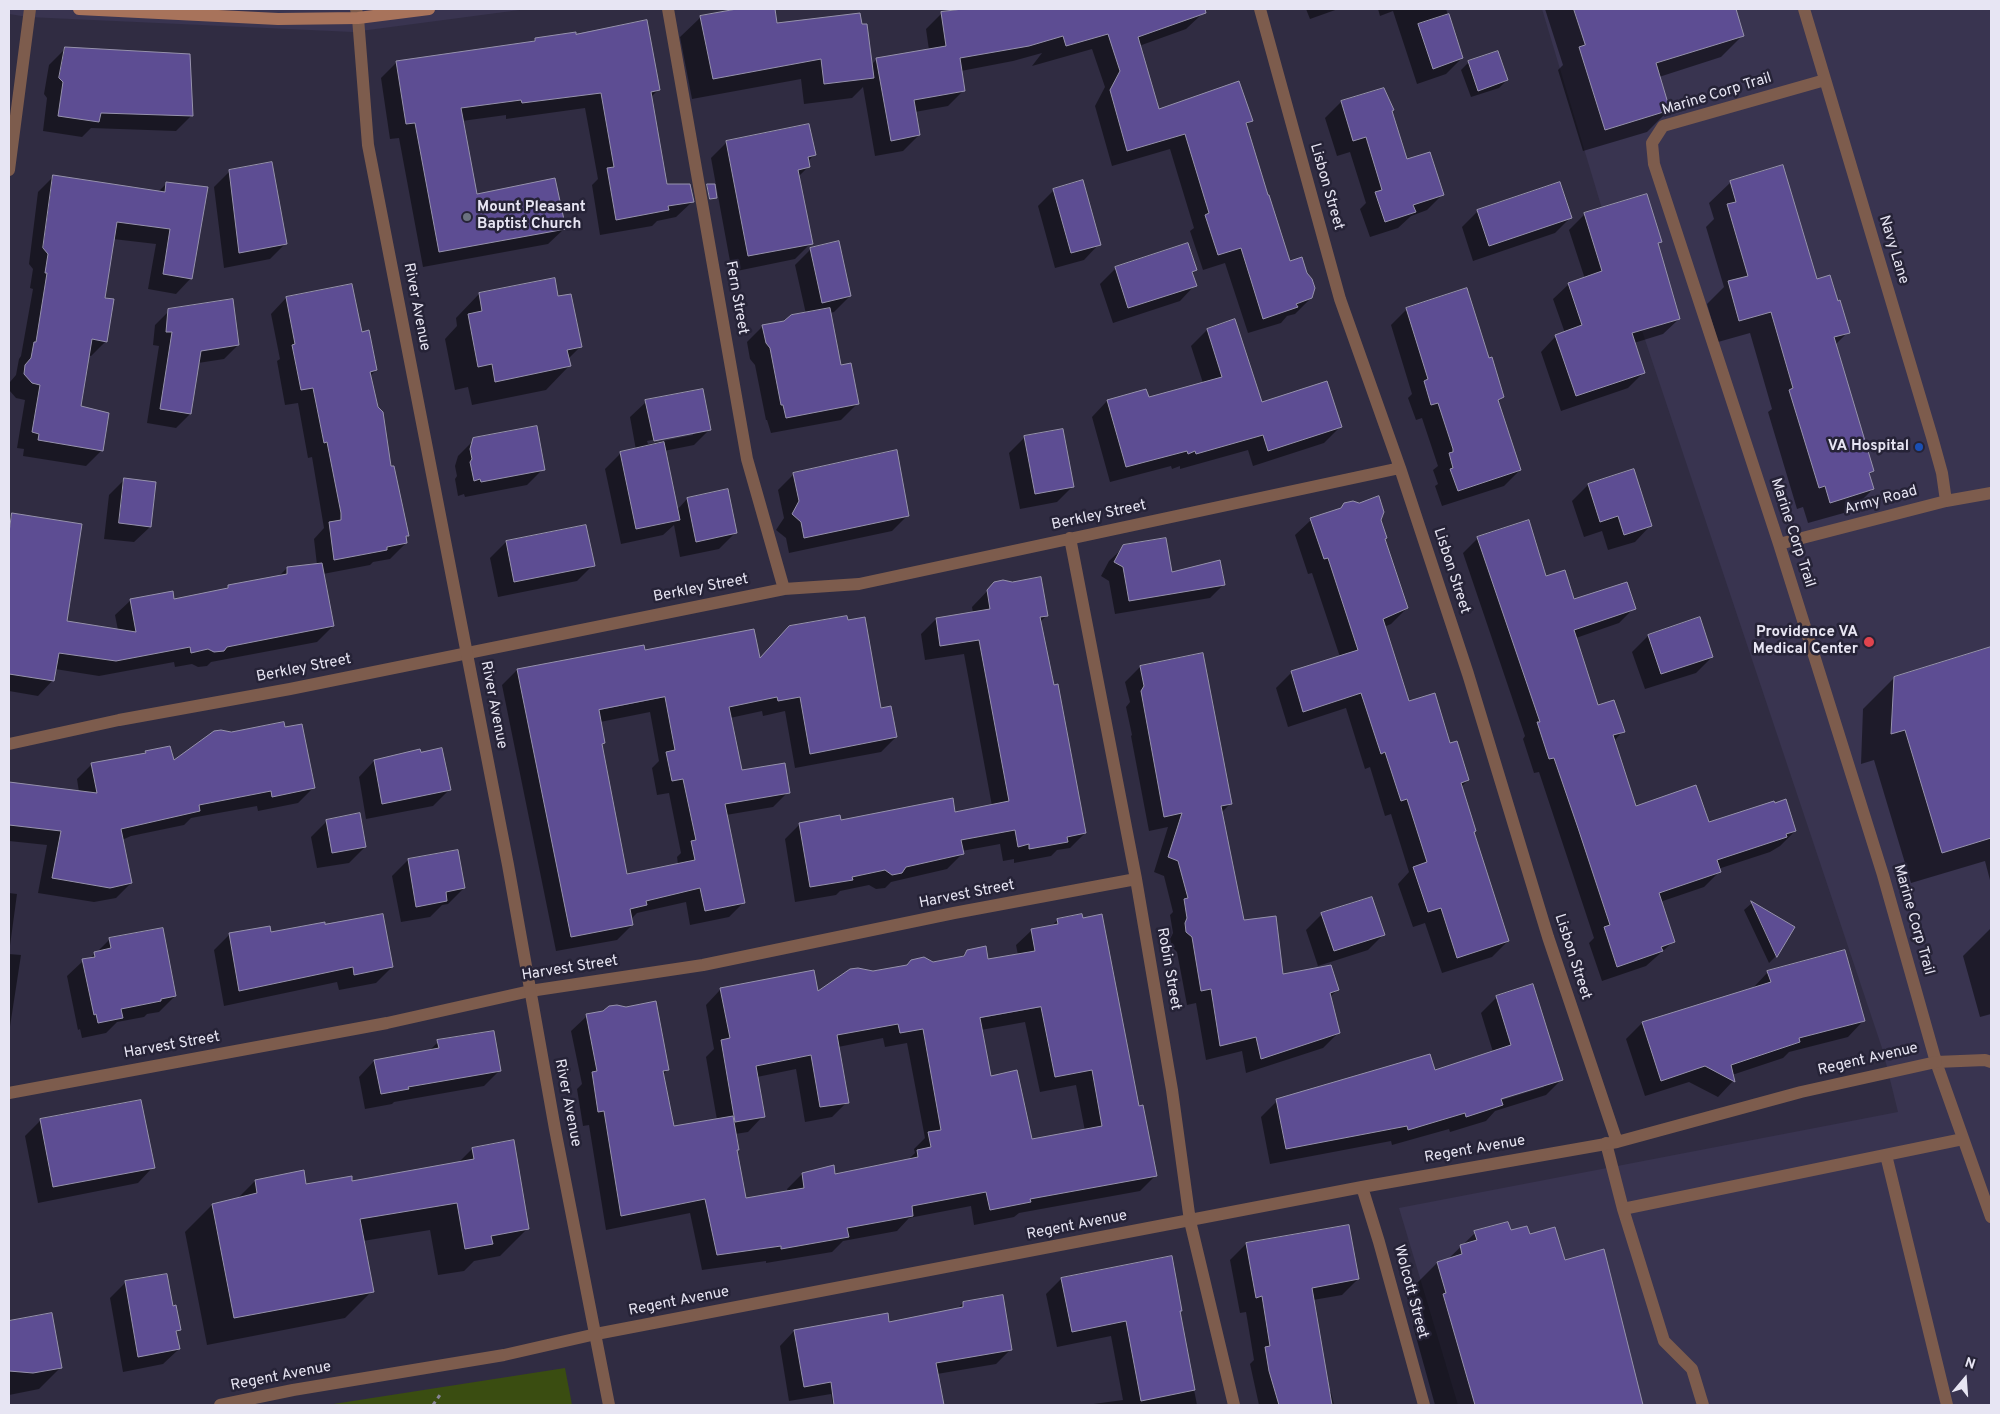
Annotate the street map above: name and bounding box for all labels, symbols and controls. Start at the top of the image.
street label: Marine Corp Trail [1660,70,1774,120]
street label: Lisbon Street [1305,142,1347,232]
place label: Mount Pleasant Baptist Church [477,199,586,234]
marker: Mount Pleasant Baptist Church [461,211,473,223]
street label: Navy Lane [1874,214,1912,286]
street label: Fern Street [721,260,751,336]
street label: River Avenue [399,262,433,352]
place label: VA Hospital [1828,438,1909,456]
marker: VA Hospital [1913,441,1925,453]
street label: Marine Corp Trail [1766,476,1818,590]
street label: Army Road [1843,483,1919,519]
street label: Berkley Street [1050,497,1148,535]
street label: Lisbon Street [1429,526,1473,616]
street label: Berkley Street [652,571,750,607]
place label: Providence VA Medical Center [1753,624,1858,659]
marker: Providence VA Medical Center [1862,635,1876,649]
street label: Berkley Street [255,651,353,687]
street label: River Avenue [476,660,510,750]
street label: Marine Corp Trail [1889,863,1937,977]
street label: Harvest Street [918,877,1016,913]
street label: Lisbon Street [1550,912,1594,1002]
street label: Robin Street [1152,926,1184,1012]
street label: Harvest Street [521,953,619,985]
street label: Harvest Street [123,1029,221,1063]
street label: Regent Avenue [1816,1040,1920,1080]
street label: River Avenue [550,1058,584,1148]
street label: Regent Avenue [1423,1132,1527,1168]
street label: Regent Avenue [1025,1207,1129,1245]
street label: Wolcott Street [1389,1243,1431,1341]
street label: Regent Avenue [627,1283,731,1321]
north arrow [1940,1354,1990,1404]
text: N [1962,1355,1977,1374]
street label: Regent Avenue [229,1358,333,1396]

